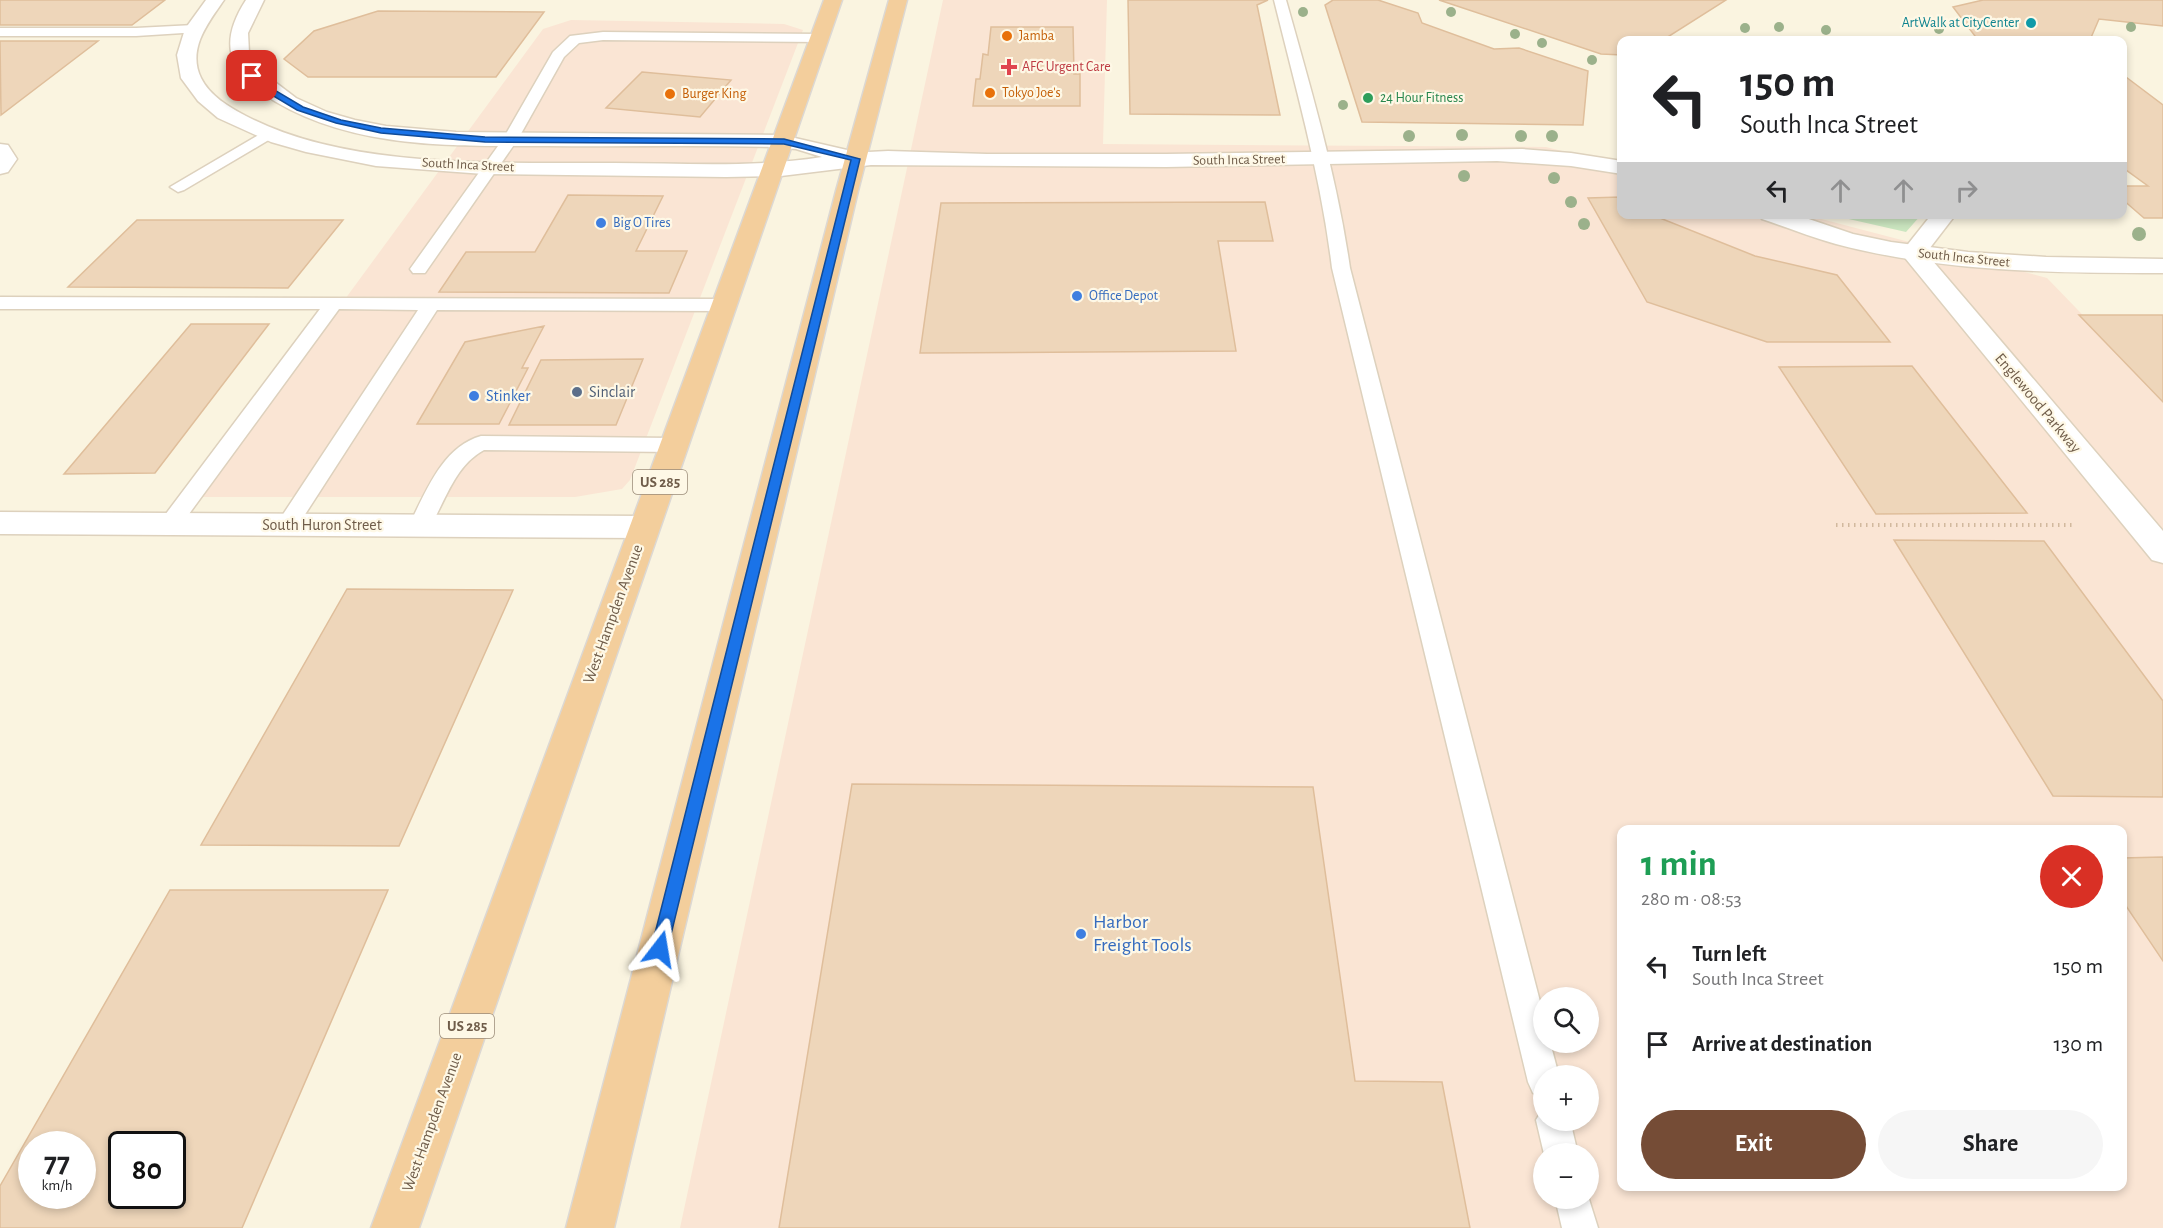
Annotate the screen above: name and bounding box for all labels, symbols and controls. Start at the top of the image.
place label: ArtWalk at CityCenter [1902,16,2019,30]
marker: ArtWalk at CityCenter [2024,16,2038,30]
marker: Jamba [1000,29,1014,43]
place label: Jamba [1019,29,1055,43]
pin [226,50,277,101]
marker: AFC Urgent Care [1000,58,1018,76]
icon: arrive [235,59,268,92]
place label: AFC Urgent Care [1022,60,1111,74]
icon: left [1641,60,1719,138]
text: 150 m [1740,62,1835,104]
marker: Tokyo Joe's [983,86,997,100]
place label: Tokyo Joe's [1002,86,1061,100]
marker: Burger King [663,87,677,101]
place label: Burger King [682,87,746,101]
marker: 24 Hour Fitness [1361,91,1375,105]
place label: 24 Hour Fitness [1380,91,1463,105]
text: South Inca Street [1740,111,1918,138]
street label: South Inca Street [1193,152,1286,168]
street label: South Inca Street [422,156,515,174]
icon: left [1761,174,1794,207]
icon: ahead [1824,174,1857,207]
icon: ahead [1887,174,1920,207]
icon: right [1950,174,1983,207]
marker: Big O Tires [594,216,608,230]
place label: Big O Tires [613,216,671,230]
street label: South Inca Street [1917,246,2011,270]
marker: Office Depot [1070,289,1084,303]
place label: Office Depot [1089,289,1159,303]
street label: Englewood Parkway [1991,350,2084,457]
place label: Sinclair [589,384,636,400]
marker: Sinclair [570,385,584,399]
place label: Stinker [486,388,531,404]
marker: Stinker [467,389,481,403]
road number: US 285 [633,470,687,494]
street label: South Huron Street [262,517,382,533]
street label: West Hampden Avenue [580,542,646,686]
button: close [2040,845,2103,908]
text: 1 min [1641,846,1717,882]
text: 280 m · 08:53 [1641,889,1742,909]
place label: Harbor Freight Tools [1093,912,1192,955]
position arrow [628,917,692,981]
marker: Harbor Freight Tools [1074,927,1088,941]
text: Turn left [1692,943,1766,965]
icon: left [1641,950,1674,983]
text: 150 m [2053,955,2103,977]
text: South Inca Street [1692,969,1824,989]
map controls [1533,987,1599,1209]
button: search [1533,987,1599,1053]
road number: US 285 [440,1014,494,1038]
icon: arrive [1641,1028,1674,1061]
text: Arrive at destination [1692,1033,1872,1055]
text: 130 m [2054,1033,2103,1055]
street label: West Hampden Avenue [399,1050,465,1194]
button: + [1533,1065,1599,1131]
button: Exit [1641,1110,1866,1179]
button: Share [1878,1110,2103,1179]
speed limit sign: 80 [108,1131,186,1209]
button: − [1533,1143,1599,1209]
text: 77 [44,1148,70,1178]
text: km/h [42,1178,72,1193]

